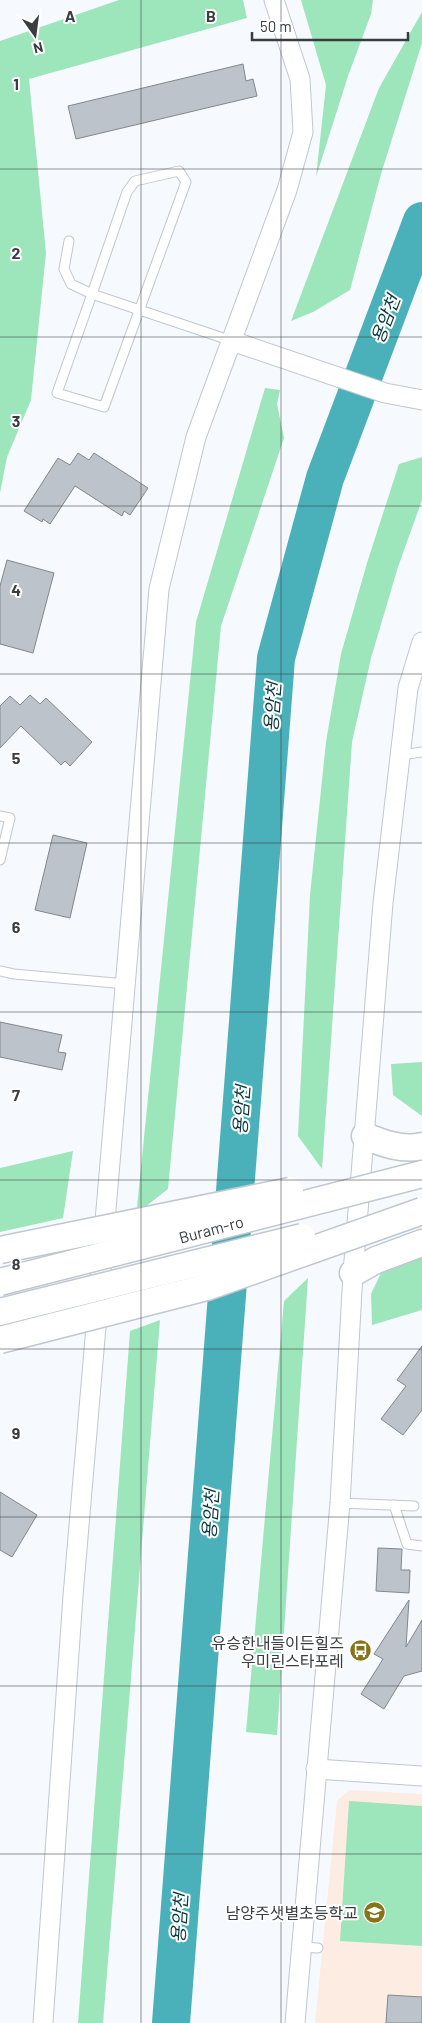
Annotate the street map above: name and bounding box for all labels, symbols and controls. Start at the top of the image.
text: A [65,6,76,25]
text: B [206,6,216,25]
north arrow [10,10,60,60]
scale bar [252,10,408,42]
text: 50 m [260,17,292,35]
text: N [32,39,45,57]
text: 1 [13,74,19,93]
text: 2 [12,243,21,262]
water label: 용암천 [366,290,405,346]
text: 3 [12,411,20,430]
text: 4 [11,580,21,599]
water label: 용암천 [259,679,285,733]
text: 5 [12,748,21,767]
text: 6 [12,917,21,936]
water label: 용암천 [228,1082,254,1136]
text: 7 [12,1085,20,1104]
street label: Buram-ro [177,1211,245,1247]
text: 8 [12,1254,21,1273]
text: 9 [12,1423,20,1442]
water label: 용암천 [197,1486,223,1540]
place label: 유승한내들이든힐즈 우미린스타포레 [212,1633,344,1670]
bus stop icon: 유승한내들이든힐즈 우미린스타포레 [348,1639,372,1663]
water label: 용암천 [166,1890,192,1944]
school or university icon: 남양주샛별초등학교 [362,1900,386,1924]
place label: 남양주샛별초등학교 [226,1903,358,1922]

